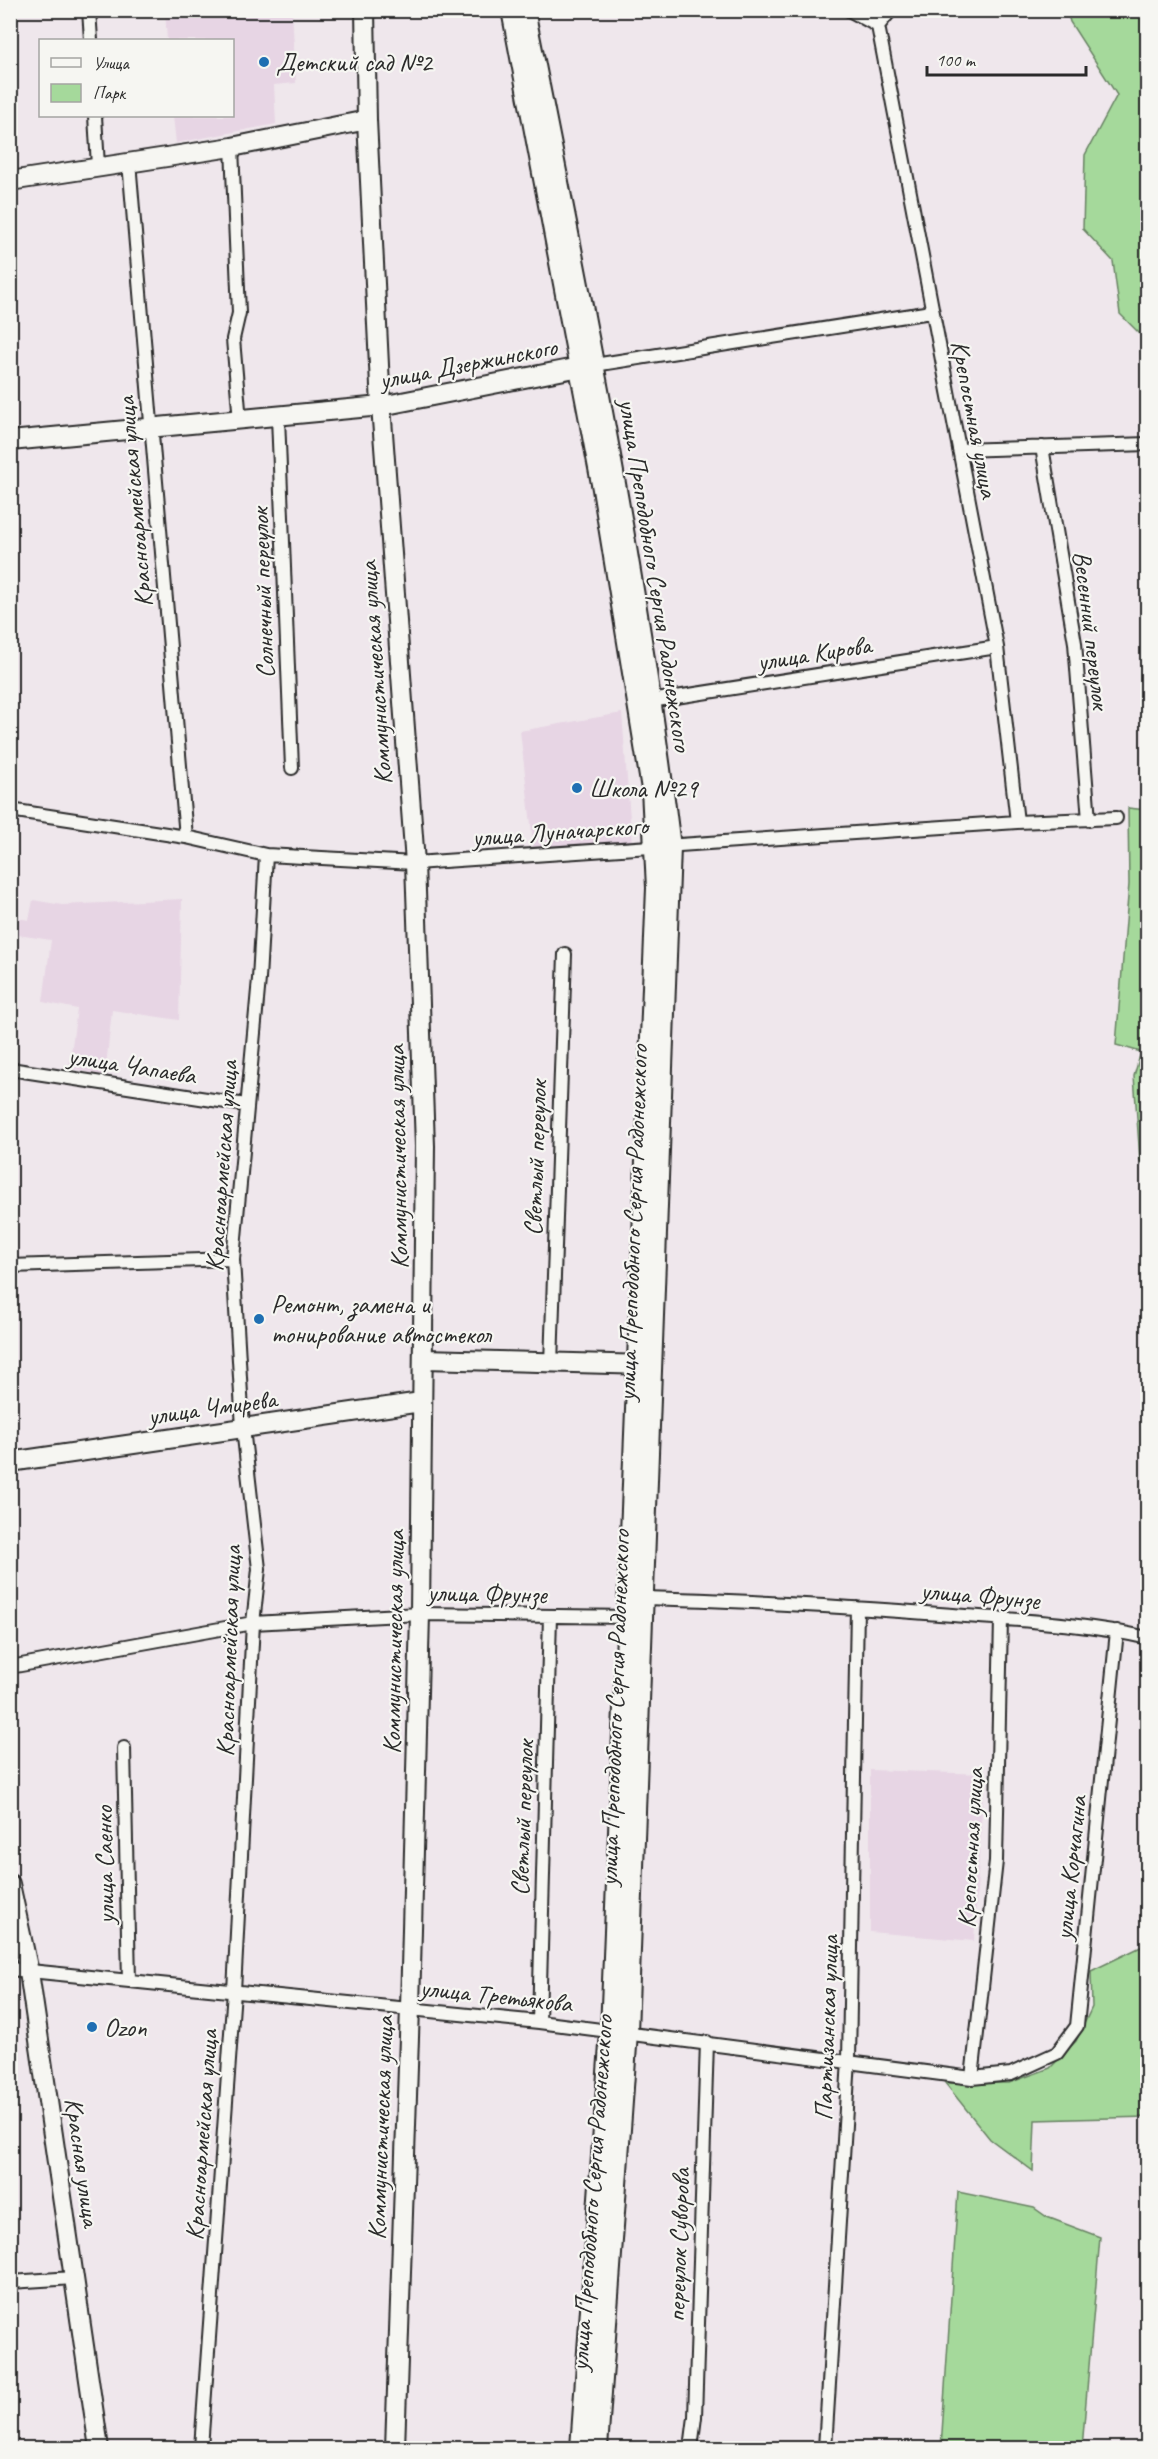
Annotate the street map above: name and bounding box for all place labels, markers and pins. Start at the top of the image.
place label: Детский сад №2 [276,46,434,79]
marker: Детский сад №2 [257,55,271,69]
place label: Школа №29 [589,772,700,805]
marker: Школа №29 [570,781,584,795]
place label: Ремонт, замена и тонирование автостекол [271,1288,493,1351]
marker: Ремонт, замена и тонирование автостекол [252,1312,266,1326]
place label: Ozon [104,2011,147,2044]
marker: Ozon [85,2020,99,2034]

